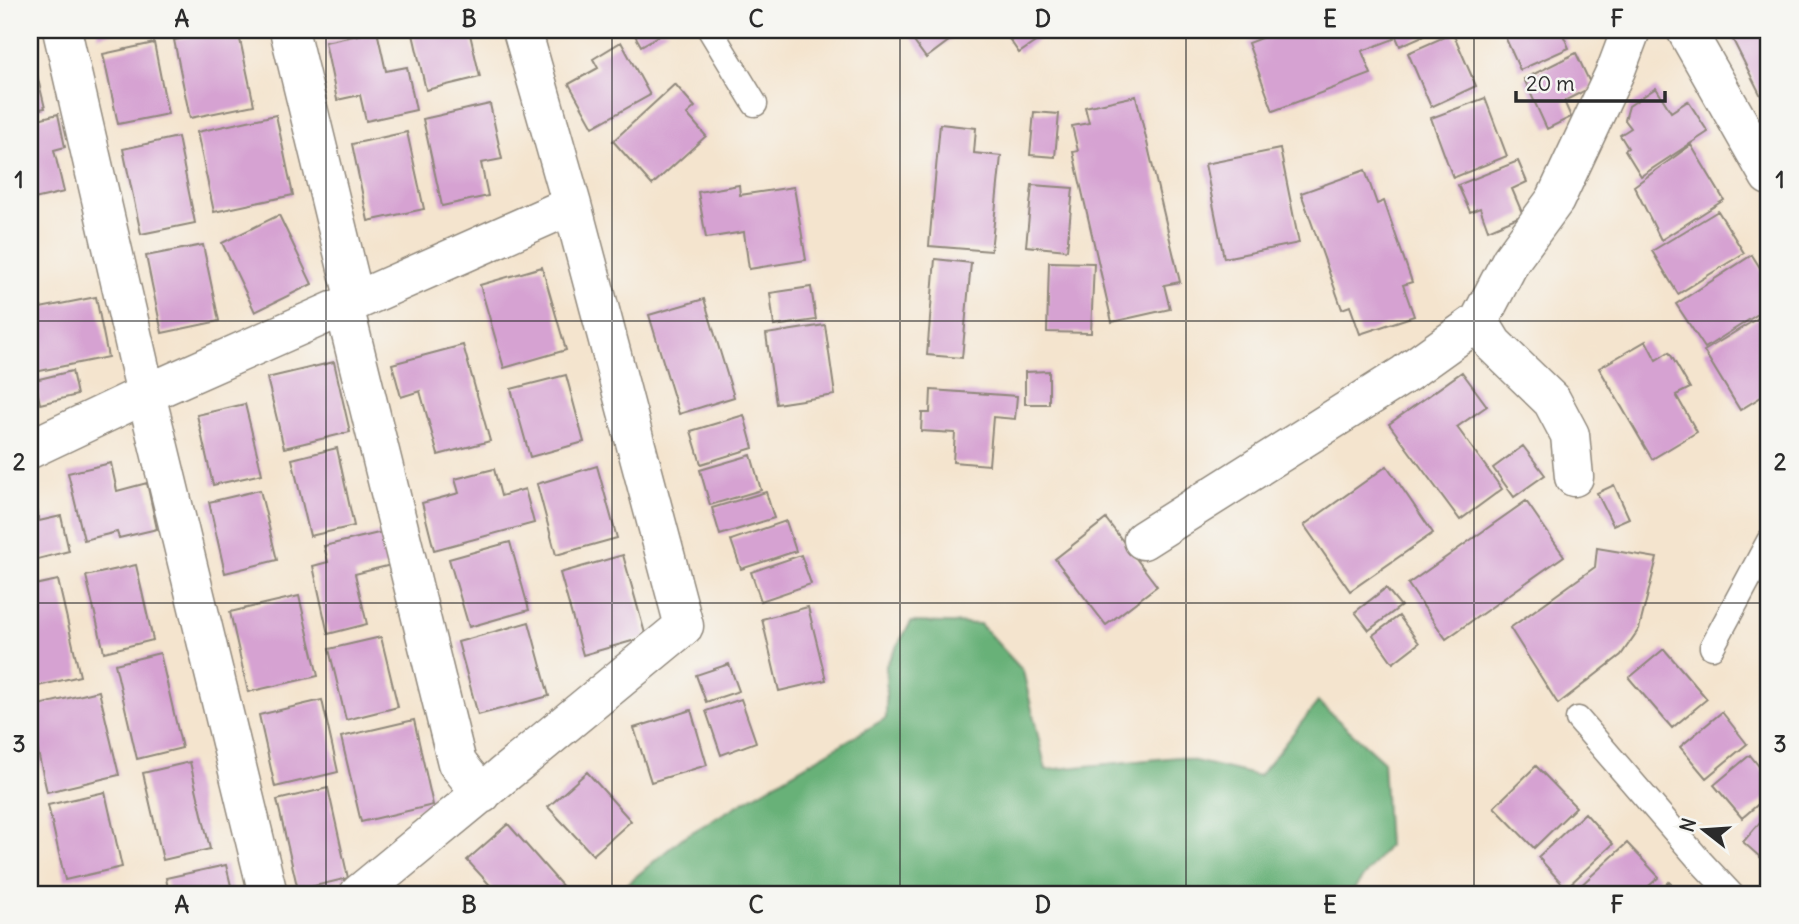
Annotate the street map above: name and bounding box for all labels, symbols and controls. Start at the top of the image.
text: A [175,4,190,33]
text: B [461,4,477,33]
text: C [748,4,764,33]
text: D [1035,4,1051,33]
text: E [1323,4,1337,33]
text: F [1610,4,1624,33]
scale bar [1516,60,1664,104]
text: 20 m [1526,70,1575,97]
text: 1 [14,165,24,194]
text: 1 [1775,165,1785,194]
text: 2 [13,447,26,476]
text: 2 [1774,447,1787,476]
text: 3 [12,729,26,758]
text: 3 [1773,729,1787,758]
north arrow [1670,794,1740,864]
text: N [1674,815,1701,835]
text: A [175,890,190,919]
text: B [461,890,477,919]
text: C [748,890,764,919]
text: D [1035,890,1051,919]
text: E [1323,890,1337,919]
text: F [1610,890,1624,919]

